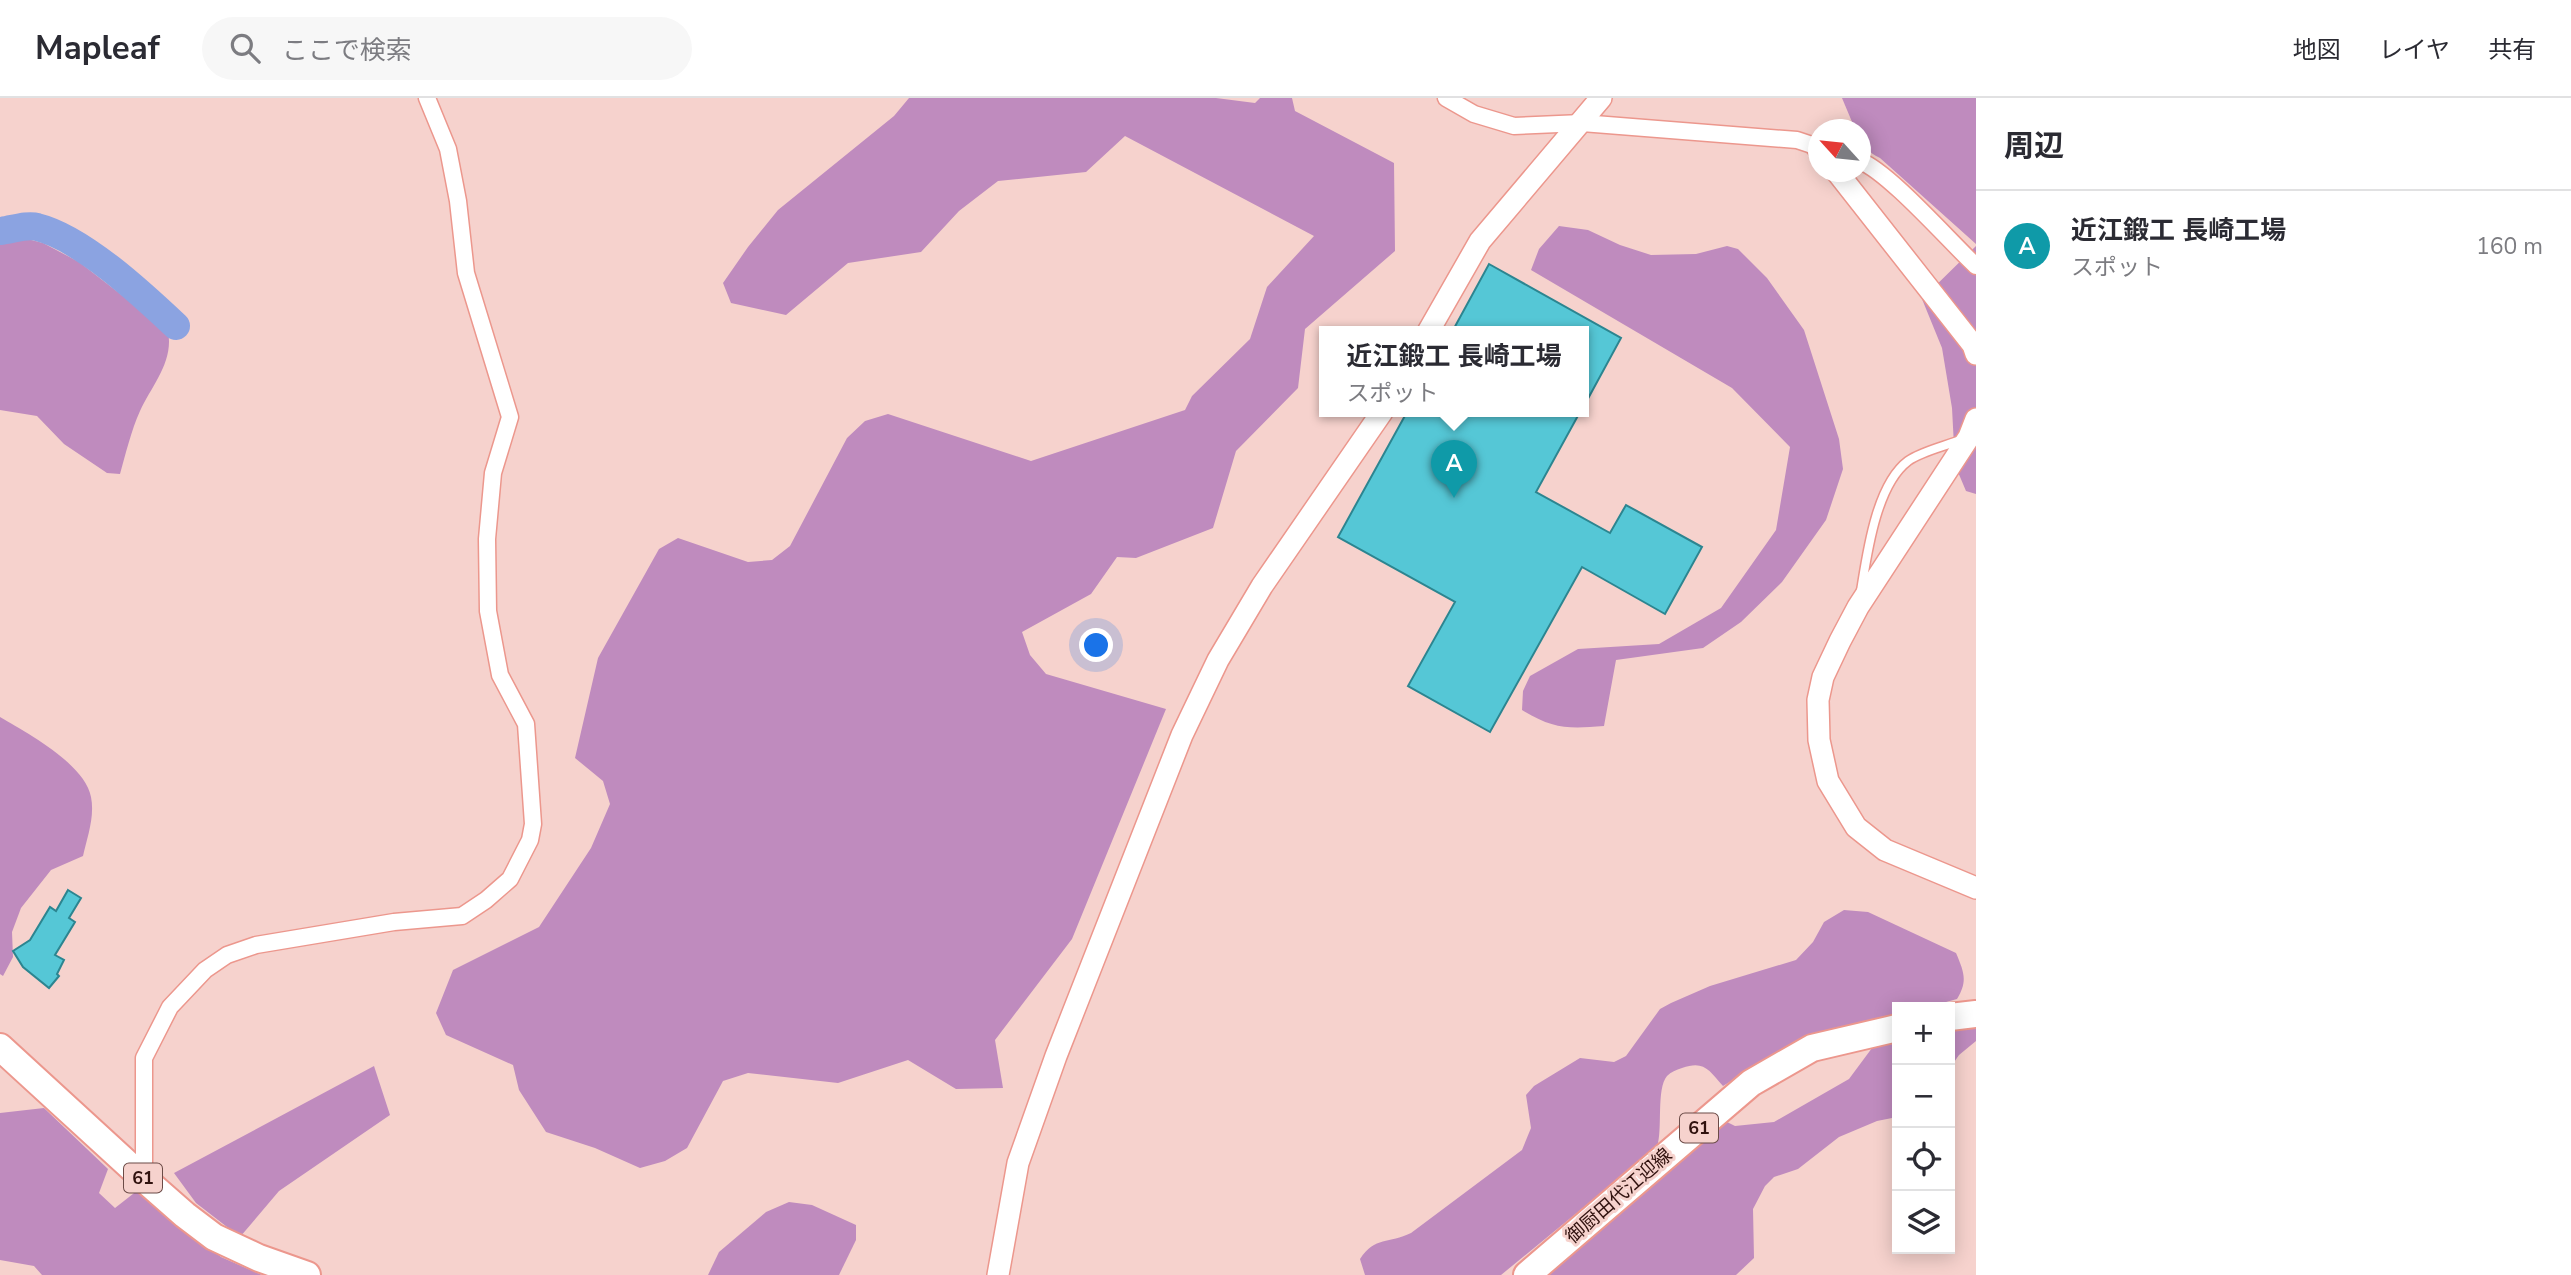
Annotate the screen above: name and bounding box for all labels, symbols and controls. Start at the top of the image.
search box [202,17,692,80]
text: Mapleaf [35,26,160,71]
icon: search [226,29,264,67]
text: ここで検索 [282,33,412,68]
text: 地図 [2293,34,2341,66]
text: レイヤ [2379,34,2450,66]
text: 共有 [2488,34,2536,66]
north arrow [1808,119,1871,182]
text: 周辺 [2004,126,2064,167]
text: 近江鍛工 長崎工場 [2071,213,2286,248]
text: A [2018,231,2036,262]
text: 160 m [2476,231,2543,262]
text: スポット [2071,252,2163,283]
popup [1319,326,1589,417]
text: 近江鍛工 長崎工場 [1346,339,1562,374]
text: スポット [1346,378,1438,409]
pin: A [1431,440,1477,498]
your location [1079,628,1113,662]
map controls [1892,1002,1955,1254]
button: + [1892,1002,1955,1065]
button: − [1892,1065,1955,1128]
road number: 61 [1680,1113,1718,1142]
button: locate [1892,1128,1955,1191]
street label: 御厨田代江迎線 [1560,1143,1678,1249]
road number: 61 [124,1163,162,1192]
button: layers [1892,1191,1955,1254]

